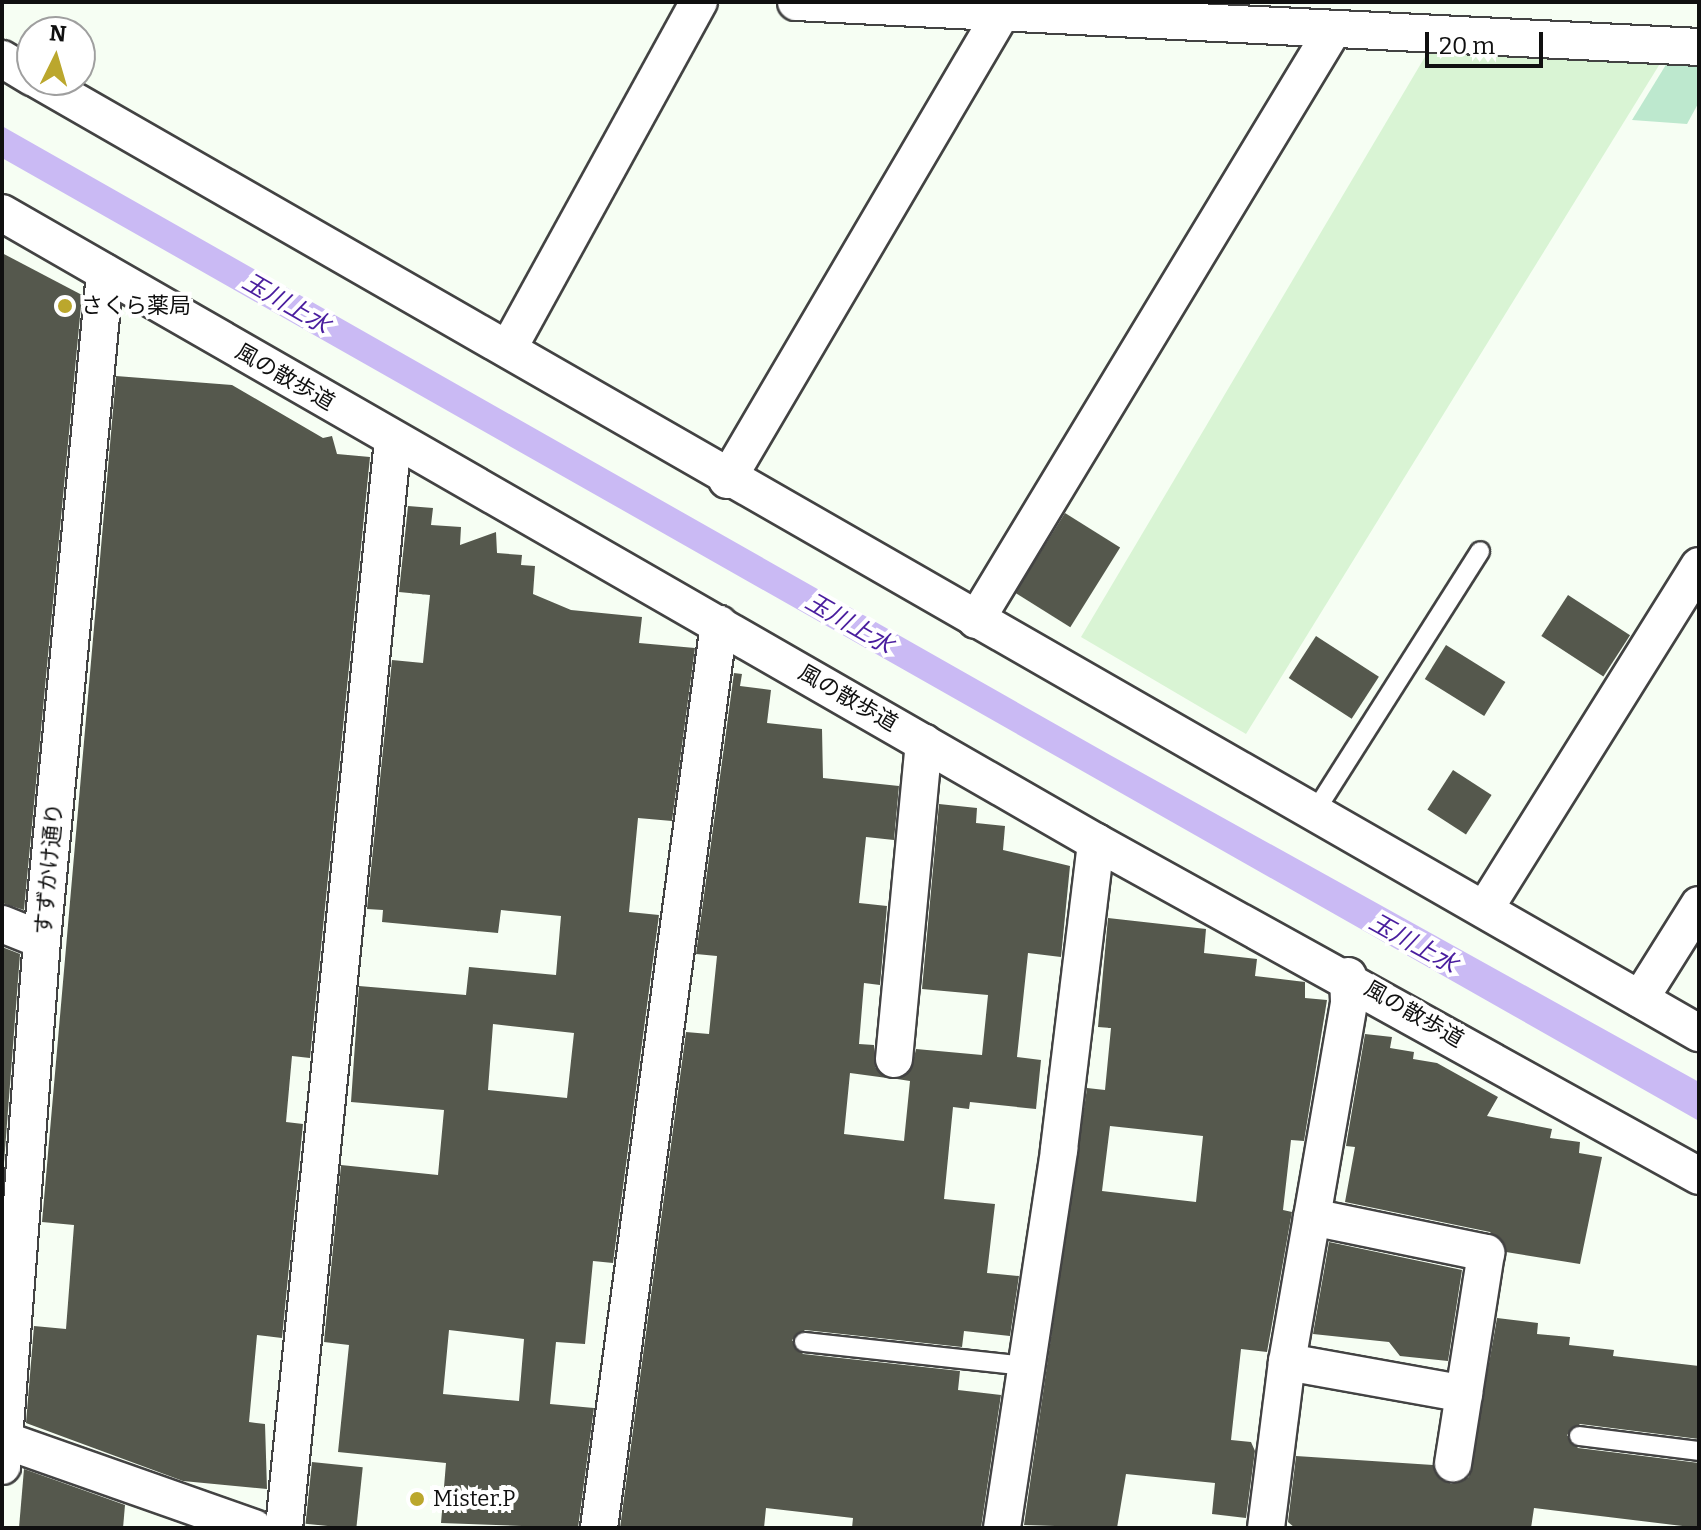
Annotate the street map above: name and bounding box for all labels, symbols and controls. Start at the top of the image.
north arrow [16,16,96,96]
scale bar [1429,16,1547,66]
text: N [48,19,68,48]
text: 20 m [1439,32,1495,60]
water label: 玉川上水 [237,268,335,340]
place label: さくら薬局 [81,293,191,319]
marker: さくら薬局 [56,297,74,315]
street label: 風の散歩道 [231,338,339,416]
water label: 玉川上水 [800,588,898,660]
street label: 風の散歩道 [794,659,902,737]
street label: すずかけ通り [30,802,68,936]
water label: 玉川上水 [1364,908,1462,980]
street label: 風の散歩道 [1360,975,1468,1053]
place label: Mister.P [433,1486,515,1512]
marker: Mister.P [408,1490,426,1508]

